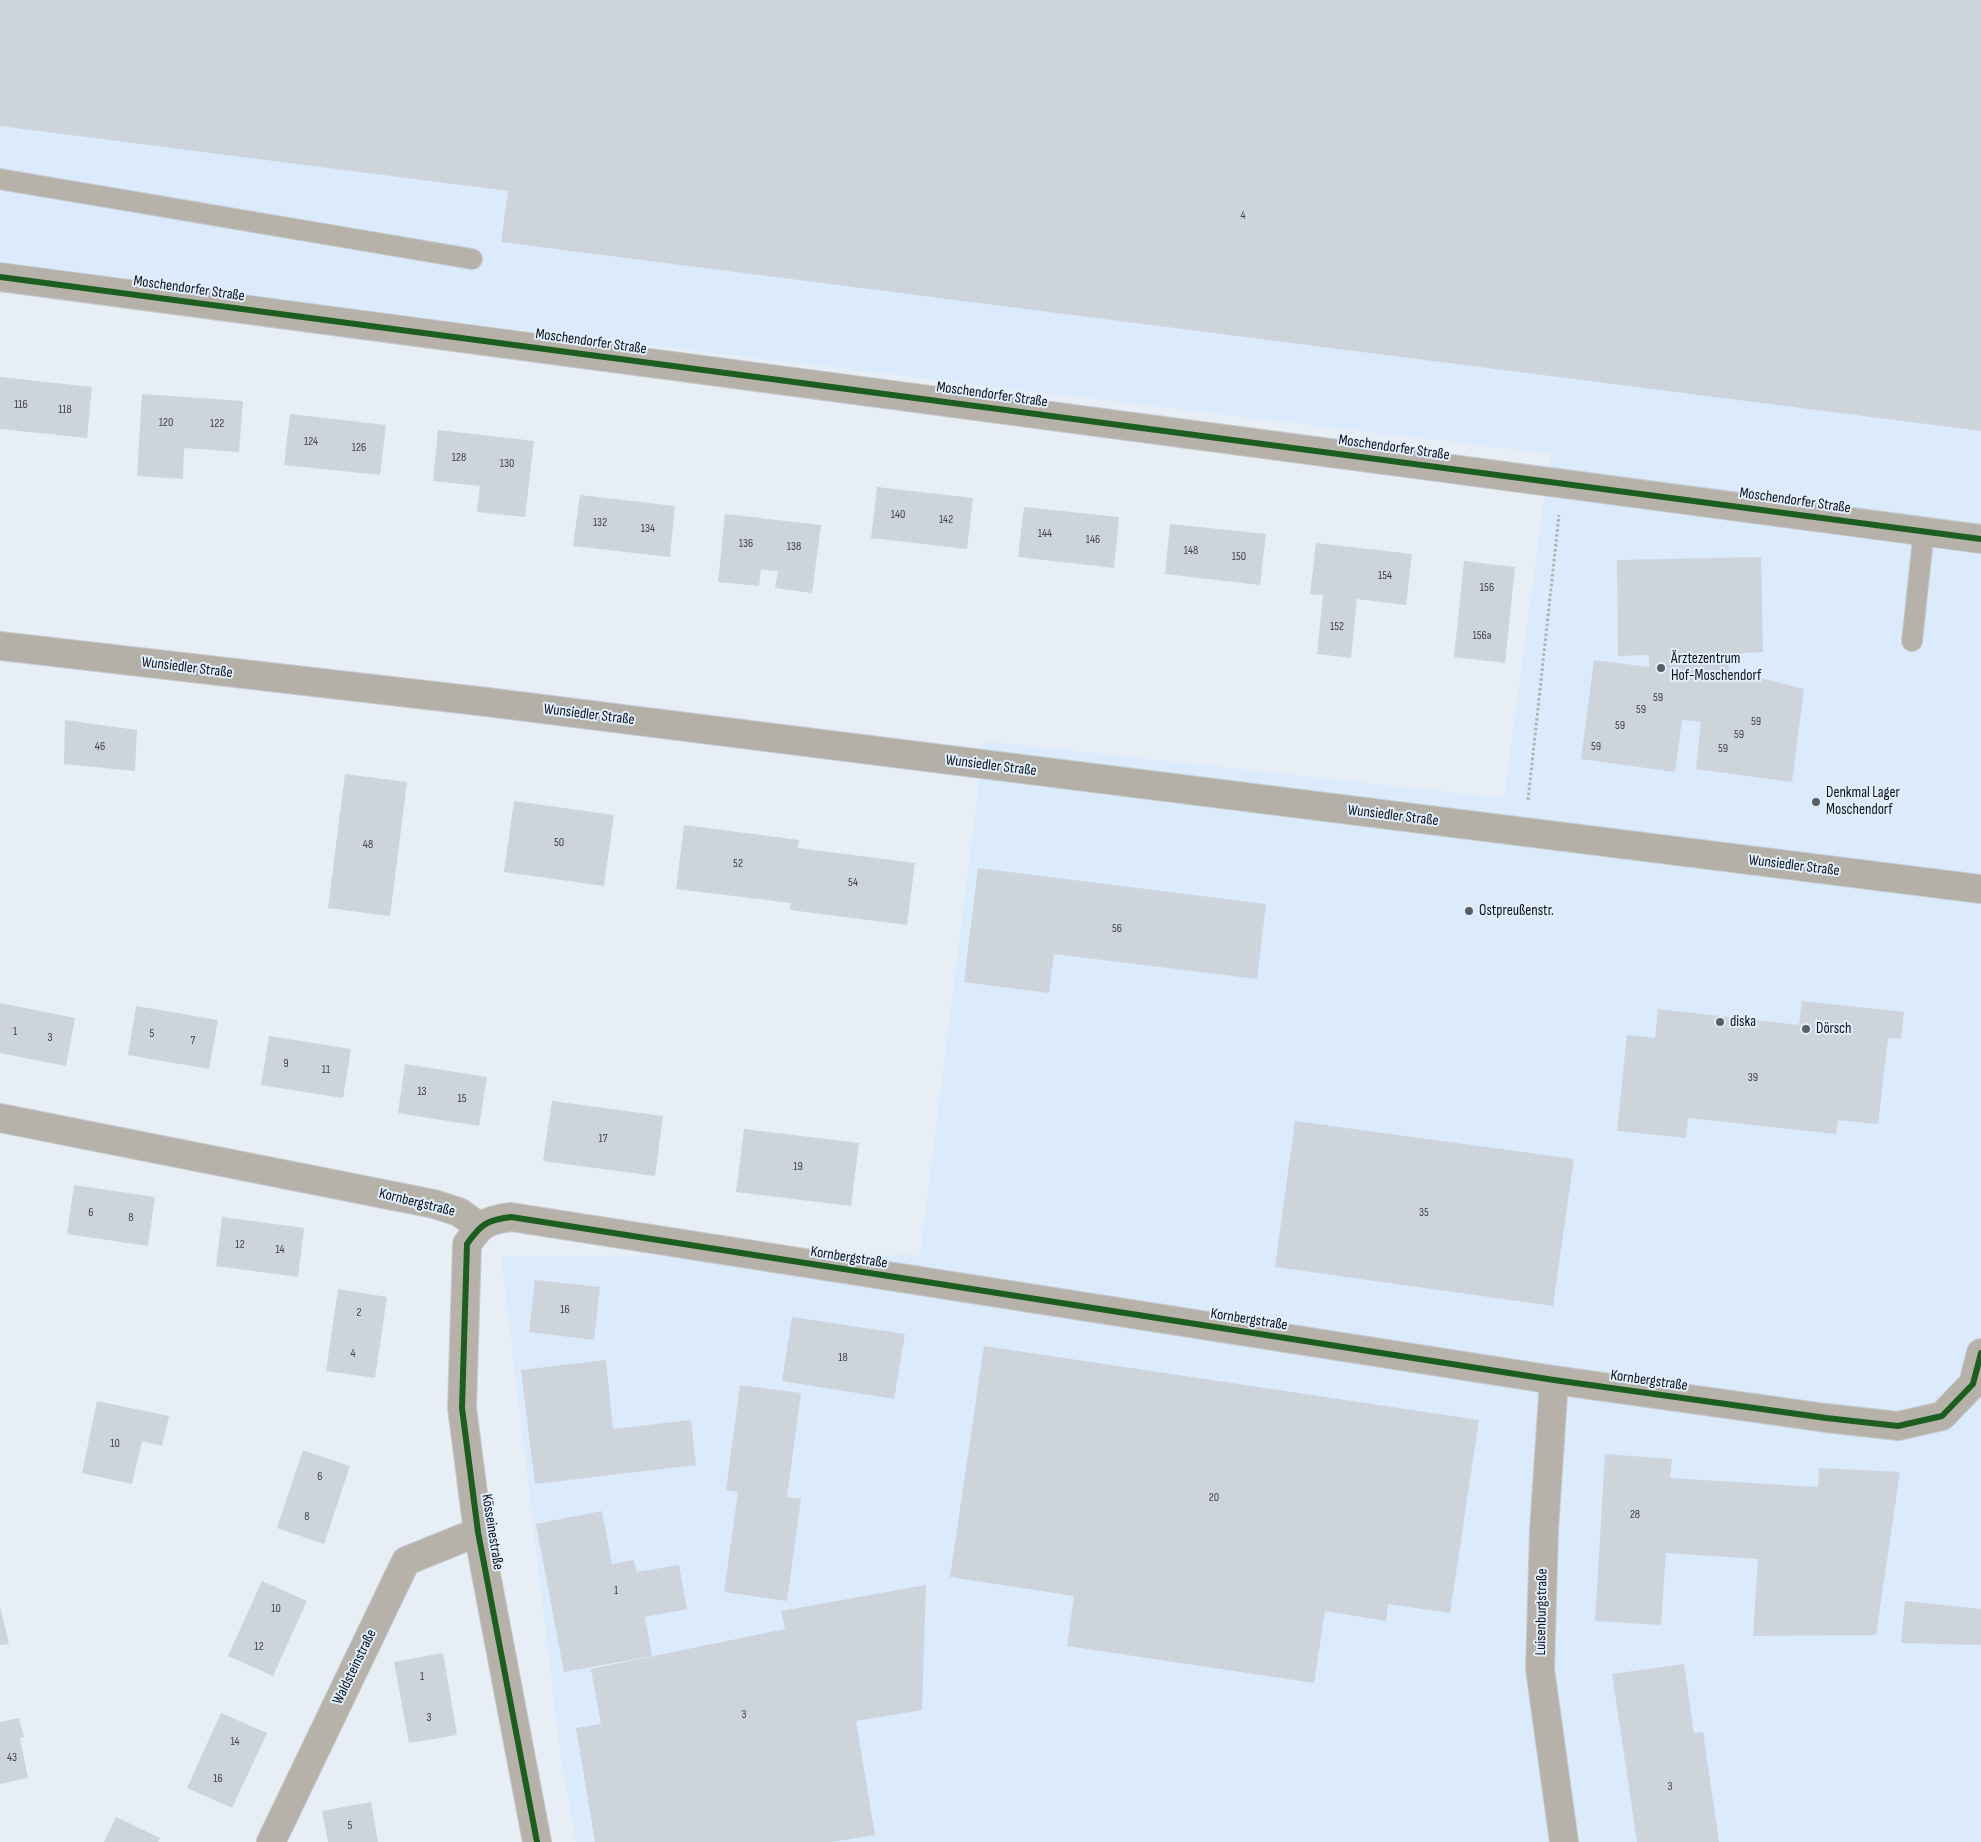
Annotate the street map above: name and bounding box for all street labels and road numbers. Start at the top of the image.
street label: Moschendorfer Straße [132,272,246,306]
street label: Moschendorfer Straße [534,325,648,359]
street label: Moschendorfer Straße [935,378,1049,412]
street label: Moschendorfer Straße [1337,431,1451,465]
street label: Moschendorfer Straße [1738,484,1852,518]
street label: Wunsiedler Straße [141,653,233,683]
street label: Wunsiedler Straße [543,700,635,730]
street label: Wunsiedler Straße [945,751,1037,781]
street label: Wunsiedler Straße [1347,801,1439,831]
street label: Wunsiedler Straße [1748,851,1840,881]
street label: Kornbergstraße [377,1185,457,1221]
street label: Kornbergstraße [809,1243,889,1273]
street label: Kornbergstraße [1209,1305,1289,1335]
street label: Kornbergstraße [1609,1367,1689,1395]
street label: Kösseinestraße [477,1493,507,1571]
street label: Luisenburgstraße [1532,1568,1552,1656]
street label: Waldsteinstraße [329,1626,381,1708]

